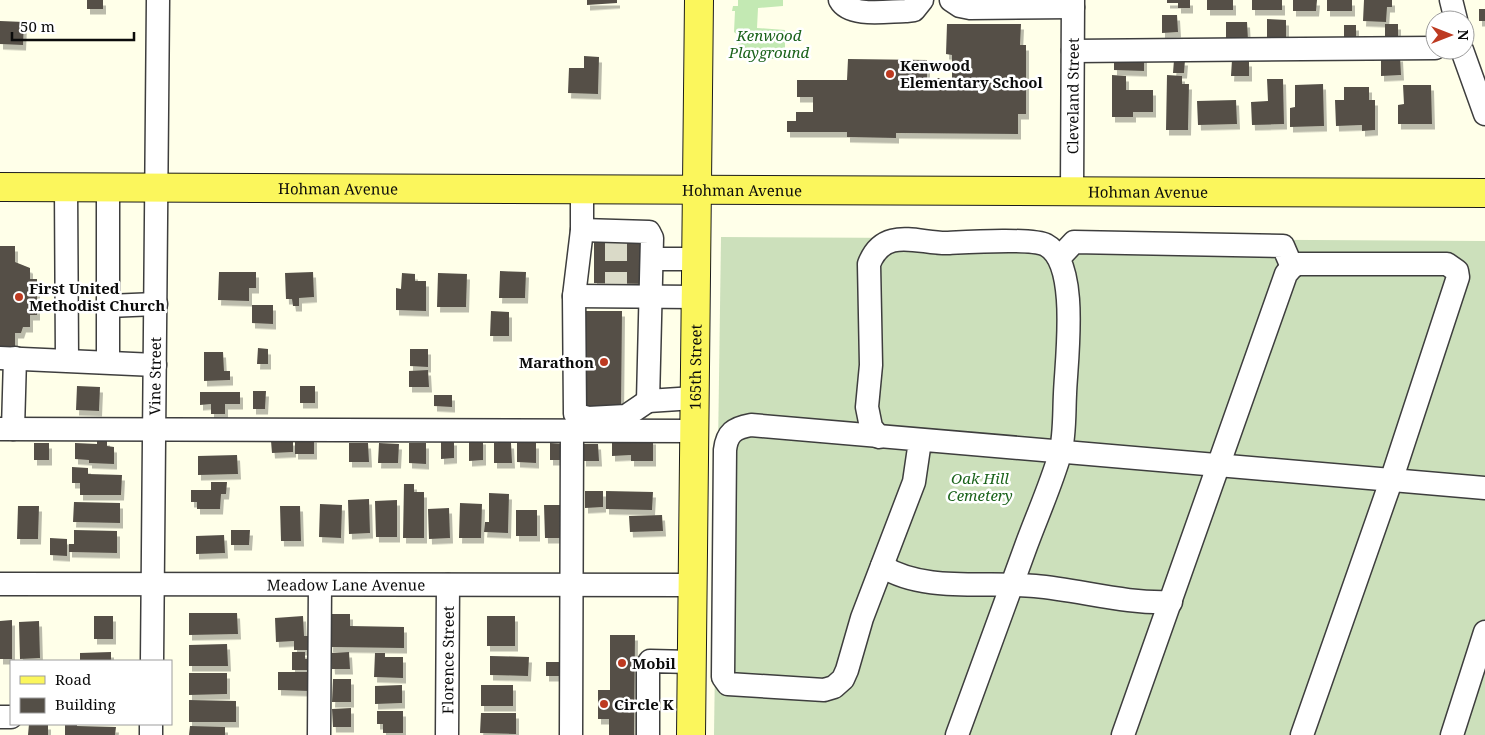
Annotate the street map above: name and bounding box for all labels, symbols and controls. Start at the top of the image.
scale bar [12,10,135,42]
north arrow [1425,10,1475,60]
text: 50 m [20,16,55,36]
park label: Kenwood Playground [728,25,810,62]
text: N [1454,29,1473,41]
street label: Cleveland Street [1062,38,1083,154]
place label: Kenwood Elementary School [900,55,1044,92]
marker: Kenwood Elementary School [884,68,896,80]
street label: Hohman Avenue [278,178,398,199]
street label: Hohman Avenue [682,180,802,200]
street label: Hohman Avenue [1088,181,1208,202]
place label: First United Methodist Church [29,278,165,315]
marker: First United Methodist Church [13,291,25,303]
street label: 165th Street [685,324,705,410]
street label: Vine Street [144,337,165,415]
place label: Marathon [519,352,594,372]
marker: Marathon [598,356,610,368]
park label: Oak Hill Cemetery [947,468,1013,505]
street label: Meadow Lane Avenue [267,574,425,595]
street label: Florence Street [437,606,458,714]
place label: Mobil [632,653,677,673]
marker: Mobil [616,657,628,669]
legend [10,660,172,725]
text: Road [55,669,91,689]
text: Building [55,694,116,714]
place label: Circle K [614,694,675,714]
marker: Circle K [598,698,610,710]

